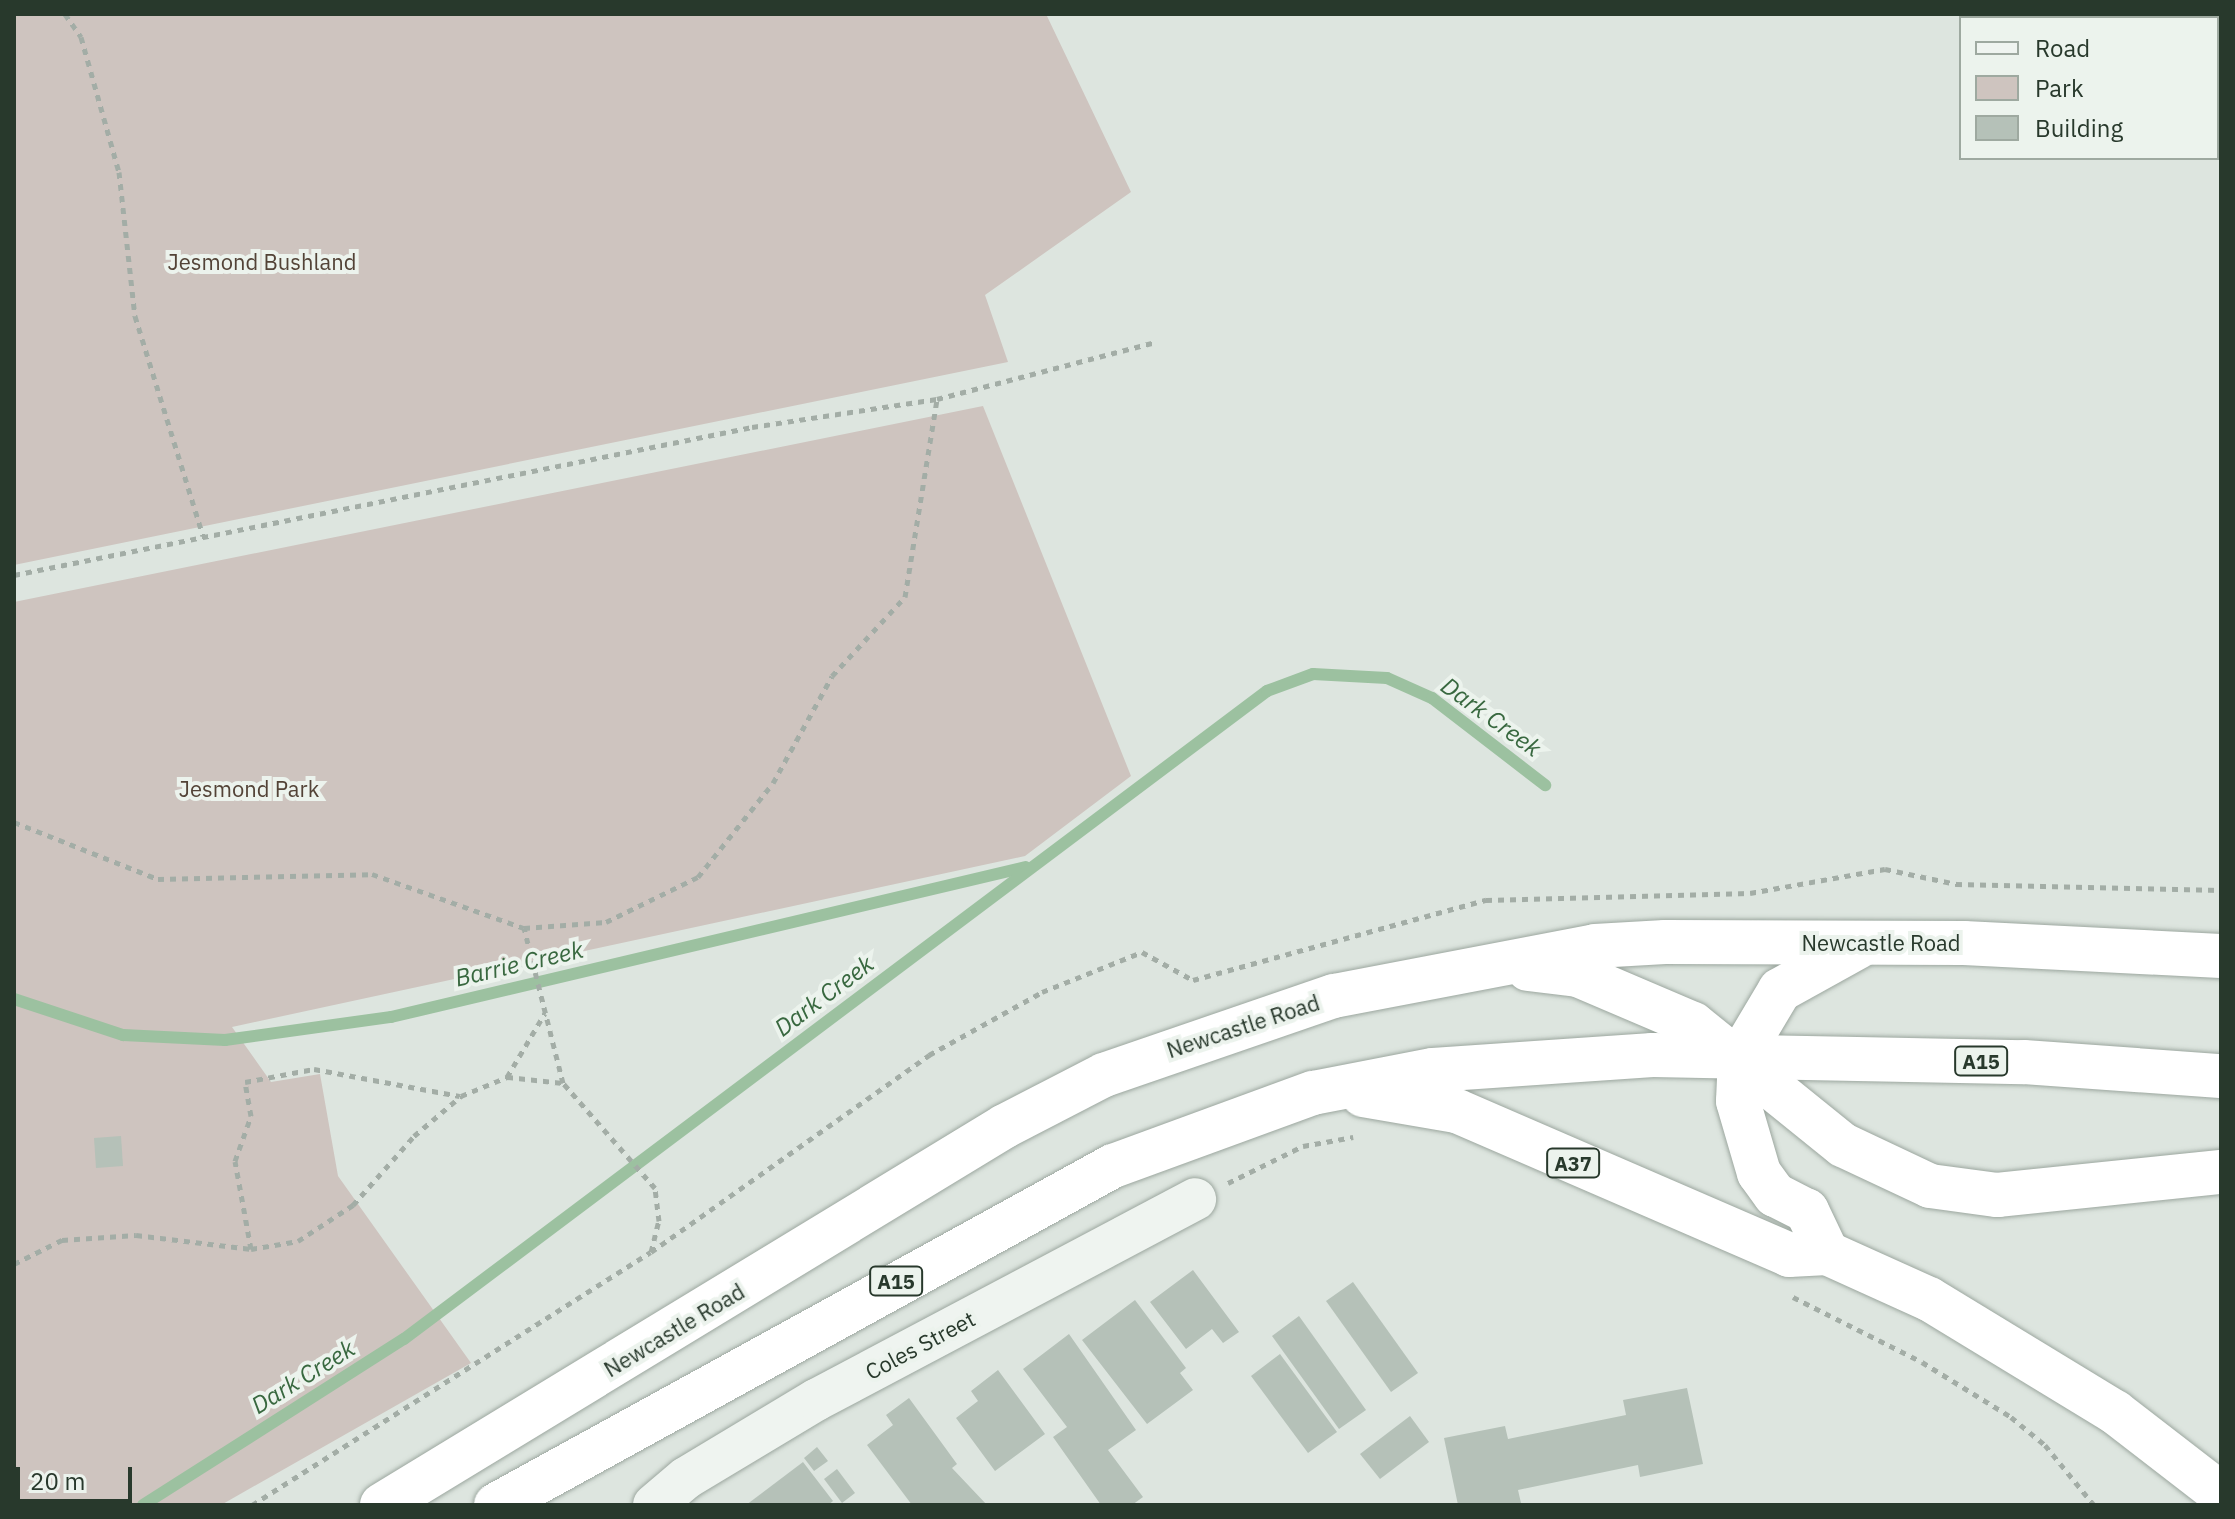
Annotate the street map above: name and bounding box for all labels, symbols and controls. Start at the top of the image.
legend [1959,16,2219,160]
text: Road [2035,32,2090,64]
text: Park [2035,72,2084,104]
text: Building [2035,112,2123,144]
park label: Jesmond Bushland [167,249,357,275]
water label: Dark Creek [1435,671,1547,763]
park label: Jesmond Park [179,776,319,802]
street label: Newcastle Road [1801,930,1961,956]
water label: Barrie Creek [452,935,586,993]
water label: Dark Creek [769,949,879,1043]
street label: Newcastle Road [1163,989,1323,1063]
road number: A15 [1953,1045,2009,1077]
road number: A37 [1545,1147,1601,1179]
road number: A15 [868,1265,924,1297]
street label: Newcastle Road [599,1278,749,1382]
street label: Coles Street [861,1305,979,1385]
water label: Dark Creek [246,1334,360,1420]
scale bar [20,1451,136,1501]
text: 20 m [30,1465,85,1497]

